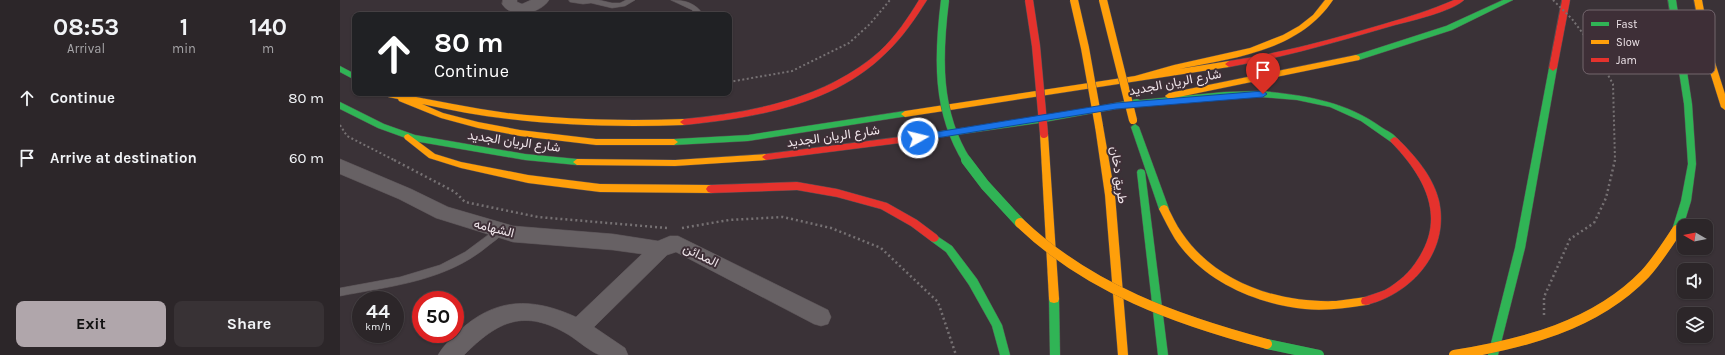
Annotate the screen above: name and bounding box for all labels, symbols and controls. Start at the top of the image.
legend [1583,10,1715,74]
text: 08:53 [53,13,119,41]
text: 1 [180,13,188,41]
text: 140 [249,13,287,41]
text: Fast [1616,18,1637,31]
text: 80 m [434,26,503,59]
icon: ahead [368,28,420,80]
text: Slow [1616,36,1640,49]
text: Arrival [67,41,105,56]
text: min [172,41,196,56]
text: m [262,41,274,56]
pin [1246,53,1280,94]
text: Jam [1616,54,1637,67]
icon: arrive [1252,59,1274,81]
text: Continue [434,60,509,82]
street label: شارع الريان الجديد [1128,66,1223,100]
icon: ahead [16,87,38,109]
text: Continue [50,89,115,107]
text: 80 m [288,89,324,107]
position arrow [897,117,939,159]
street label: شارع الريان الجديد [785,122,881,152]
street label: شارع الريان الجديد [466,127,562,157]
street label: طريق دخان [1107,145,1130,205]
icon: arrive [16,147,38,169]
text: Arrive at destination [50,149,197,167]
text: 60 m [289,149,324,167]
street label: الشهامه [472,216,516,241]
north arrow [1677,219,1713,255]
map controls [1677,219,1713,343]
street label: المدائن [680,240,721,271]
button: sound [1677,263,1713,299]
speed limit sign: 50 [412,291,464,343]
text: 44 [366,300,390,323]
button: Exit [16,301,166,347]
button: Share [174,301,324,347]
button: layers [1677,307,1713,343]
text: km/h [365,321,391,333]

